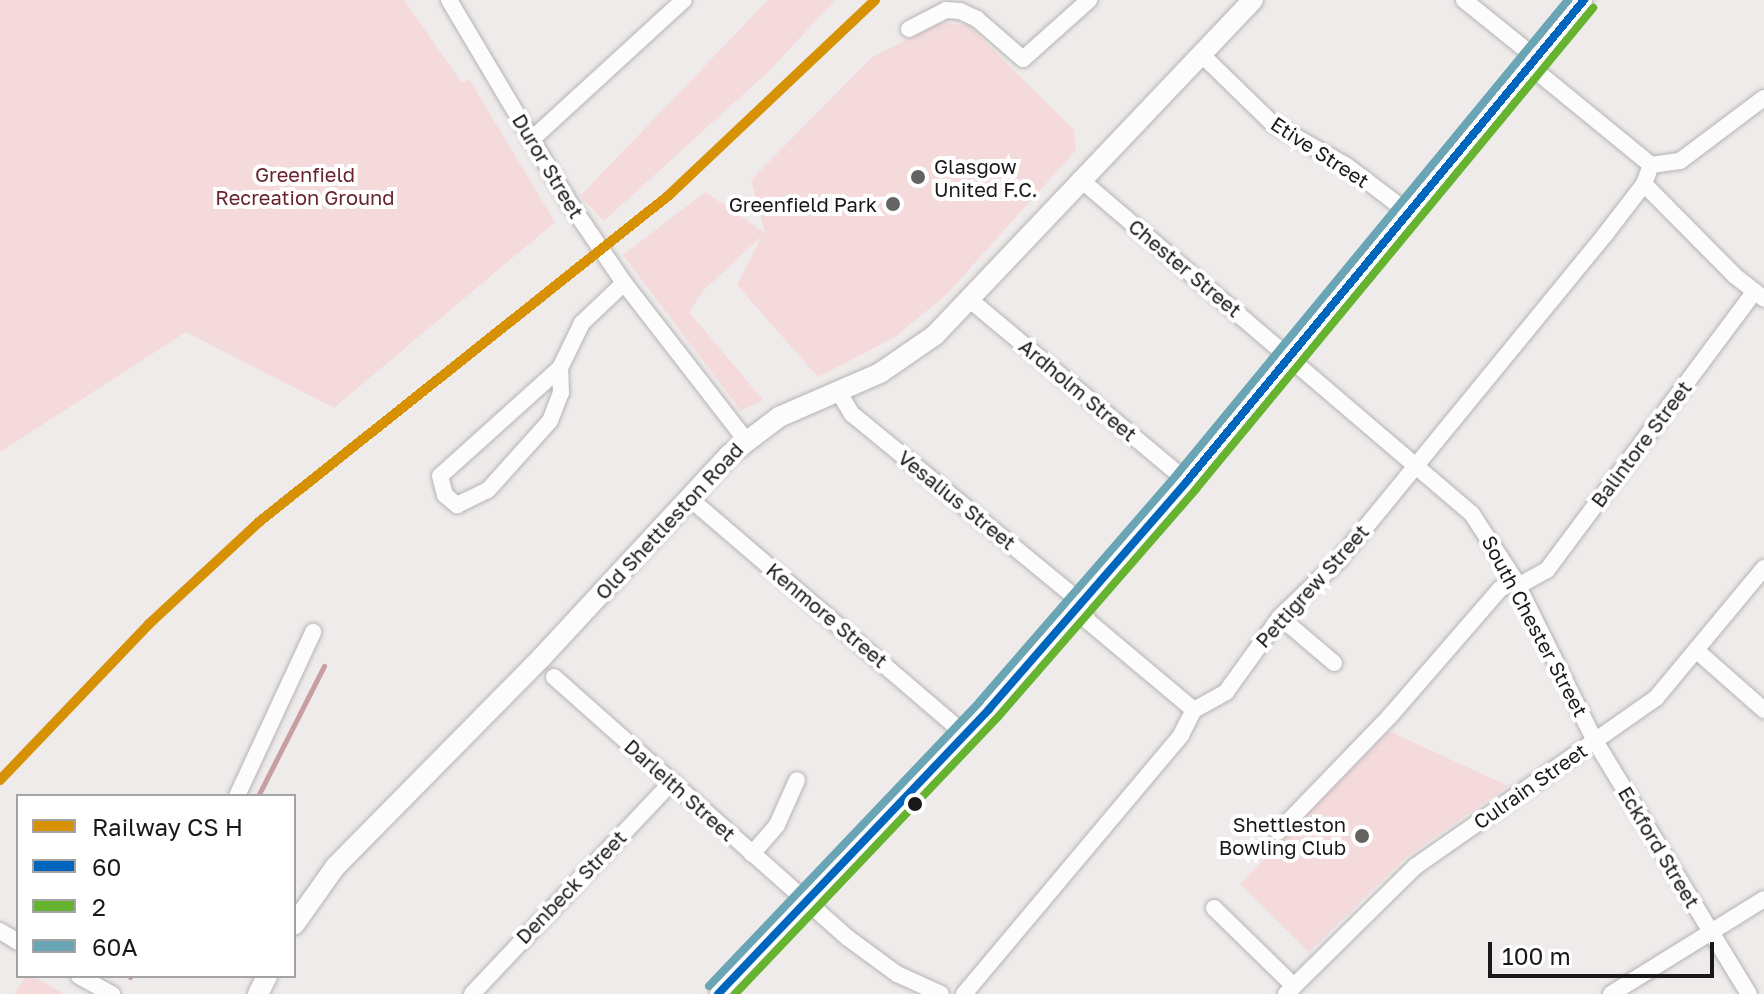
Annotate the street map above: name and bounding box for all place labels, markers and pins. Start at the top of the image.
place label: Glasgow United F.C. [934,154,1037,201]
marker: Glasgow United F.C. [909,168,927,186]
place label: Greenfield Park [729,192,877,216]
marker: Greenfield Park [884,195,902,213]
unlabelled marker [907,796,923,812]
place label: Shettleston Bowling Club [1219,812,1346,859]
marker: Shettleston Bowling Club [1353,827,1371,845]

